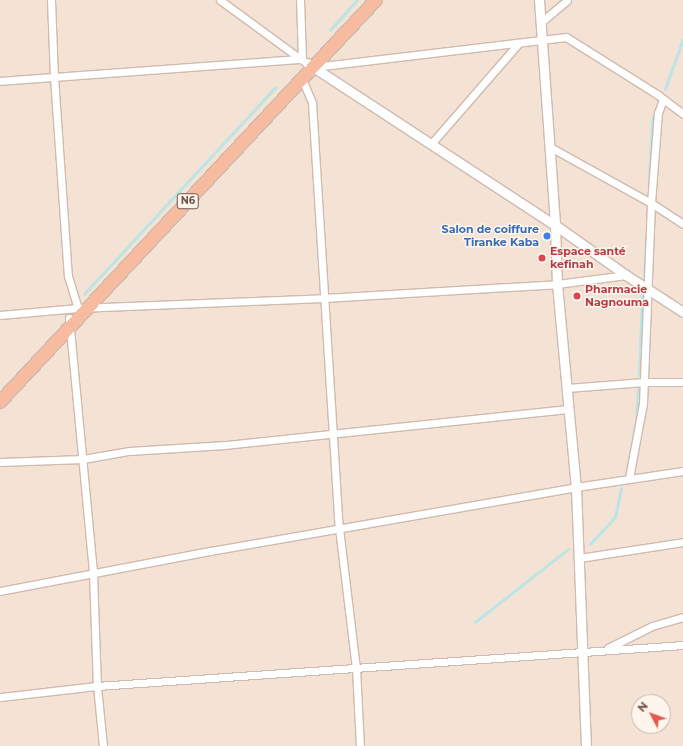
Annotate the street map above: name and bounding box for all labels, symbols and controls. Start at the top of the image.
road number: N6 [176,193,200,209]
place label: Salon de coiffure Tiranke Kaba [442,223,539,249]
marker: Salon de coiffure Tiranke Kaba [542,231,552,241]
place label: Espace santé kefinah [550,245,626,271]
marker: Espace santé kefinah [537,253,547,263]
place label: Pharmacie Nagnouma [585,283,649,309]
marker: Pharmacie Nagnouma [572,291,582,301]
north arrow [631,694,671,734]
text: N [634,699,651,715]

